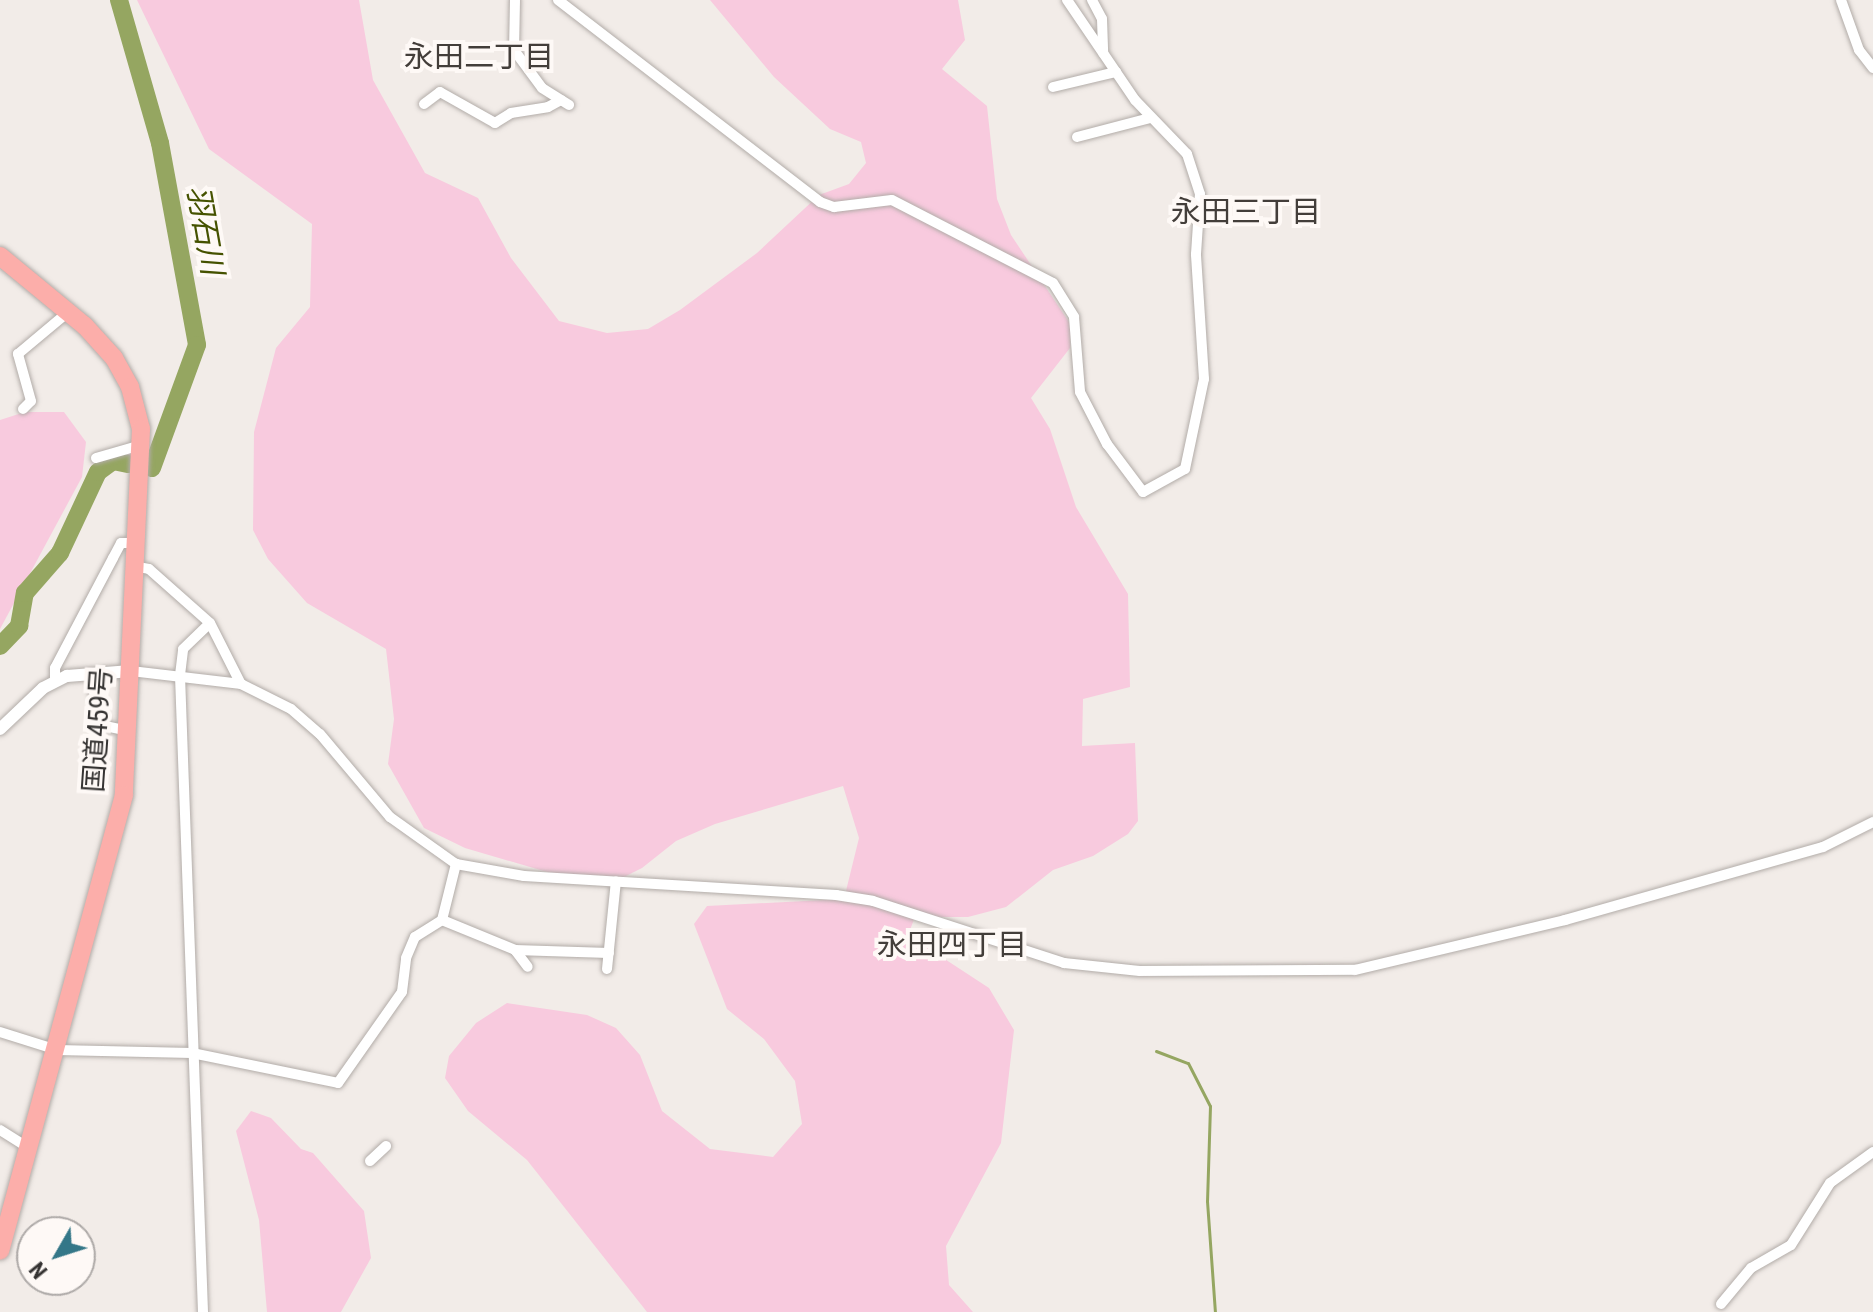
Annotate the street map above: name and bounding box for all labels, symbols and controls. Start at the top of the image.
district label: 永田二丁目 [404,39,554,75]
water label: 羽石川 [179,183,231,277]
district label: 永田三丁目 [1171,194,1321,230]
street label: 国道459号 [77,666,119,794]
district label: 永田四丁目 [877,927,1027,963]
north arrow [16,1216,96,1296]
text: N [25,1257,52,1283]

